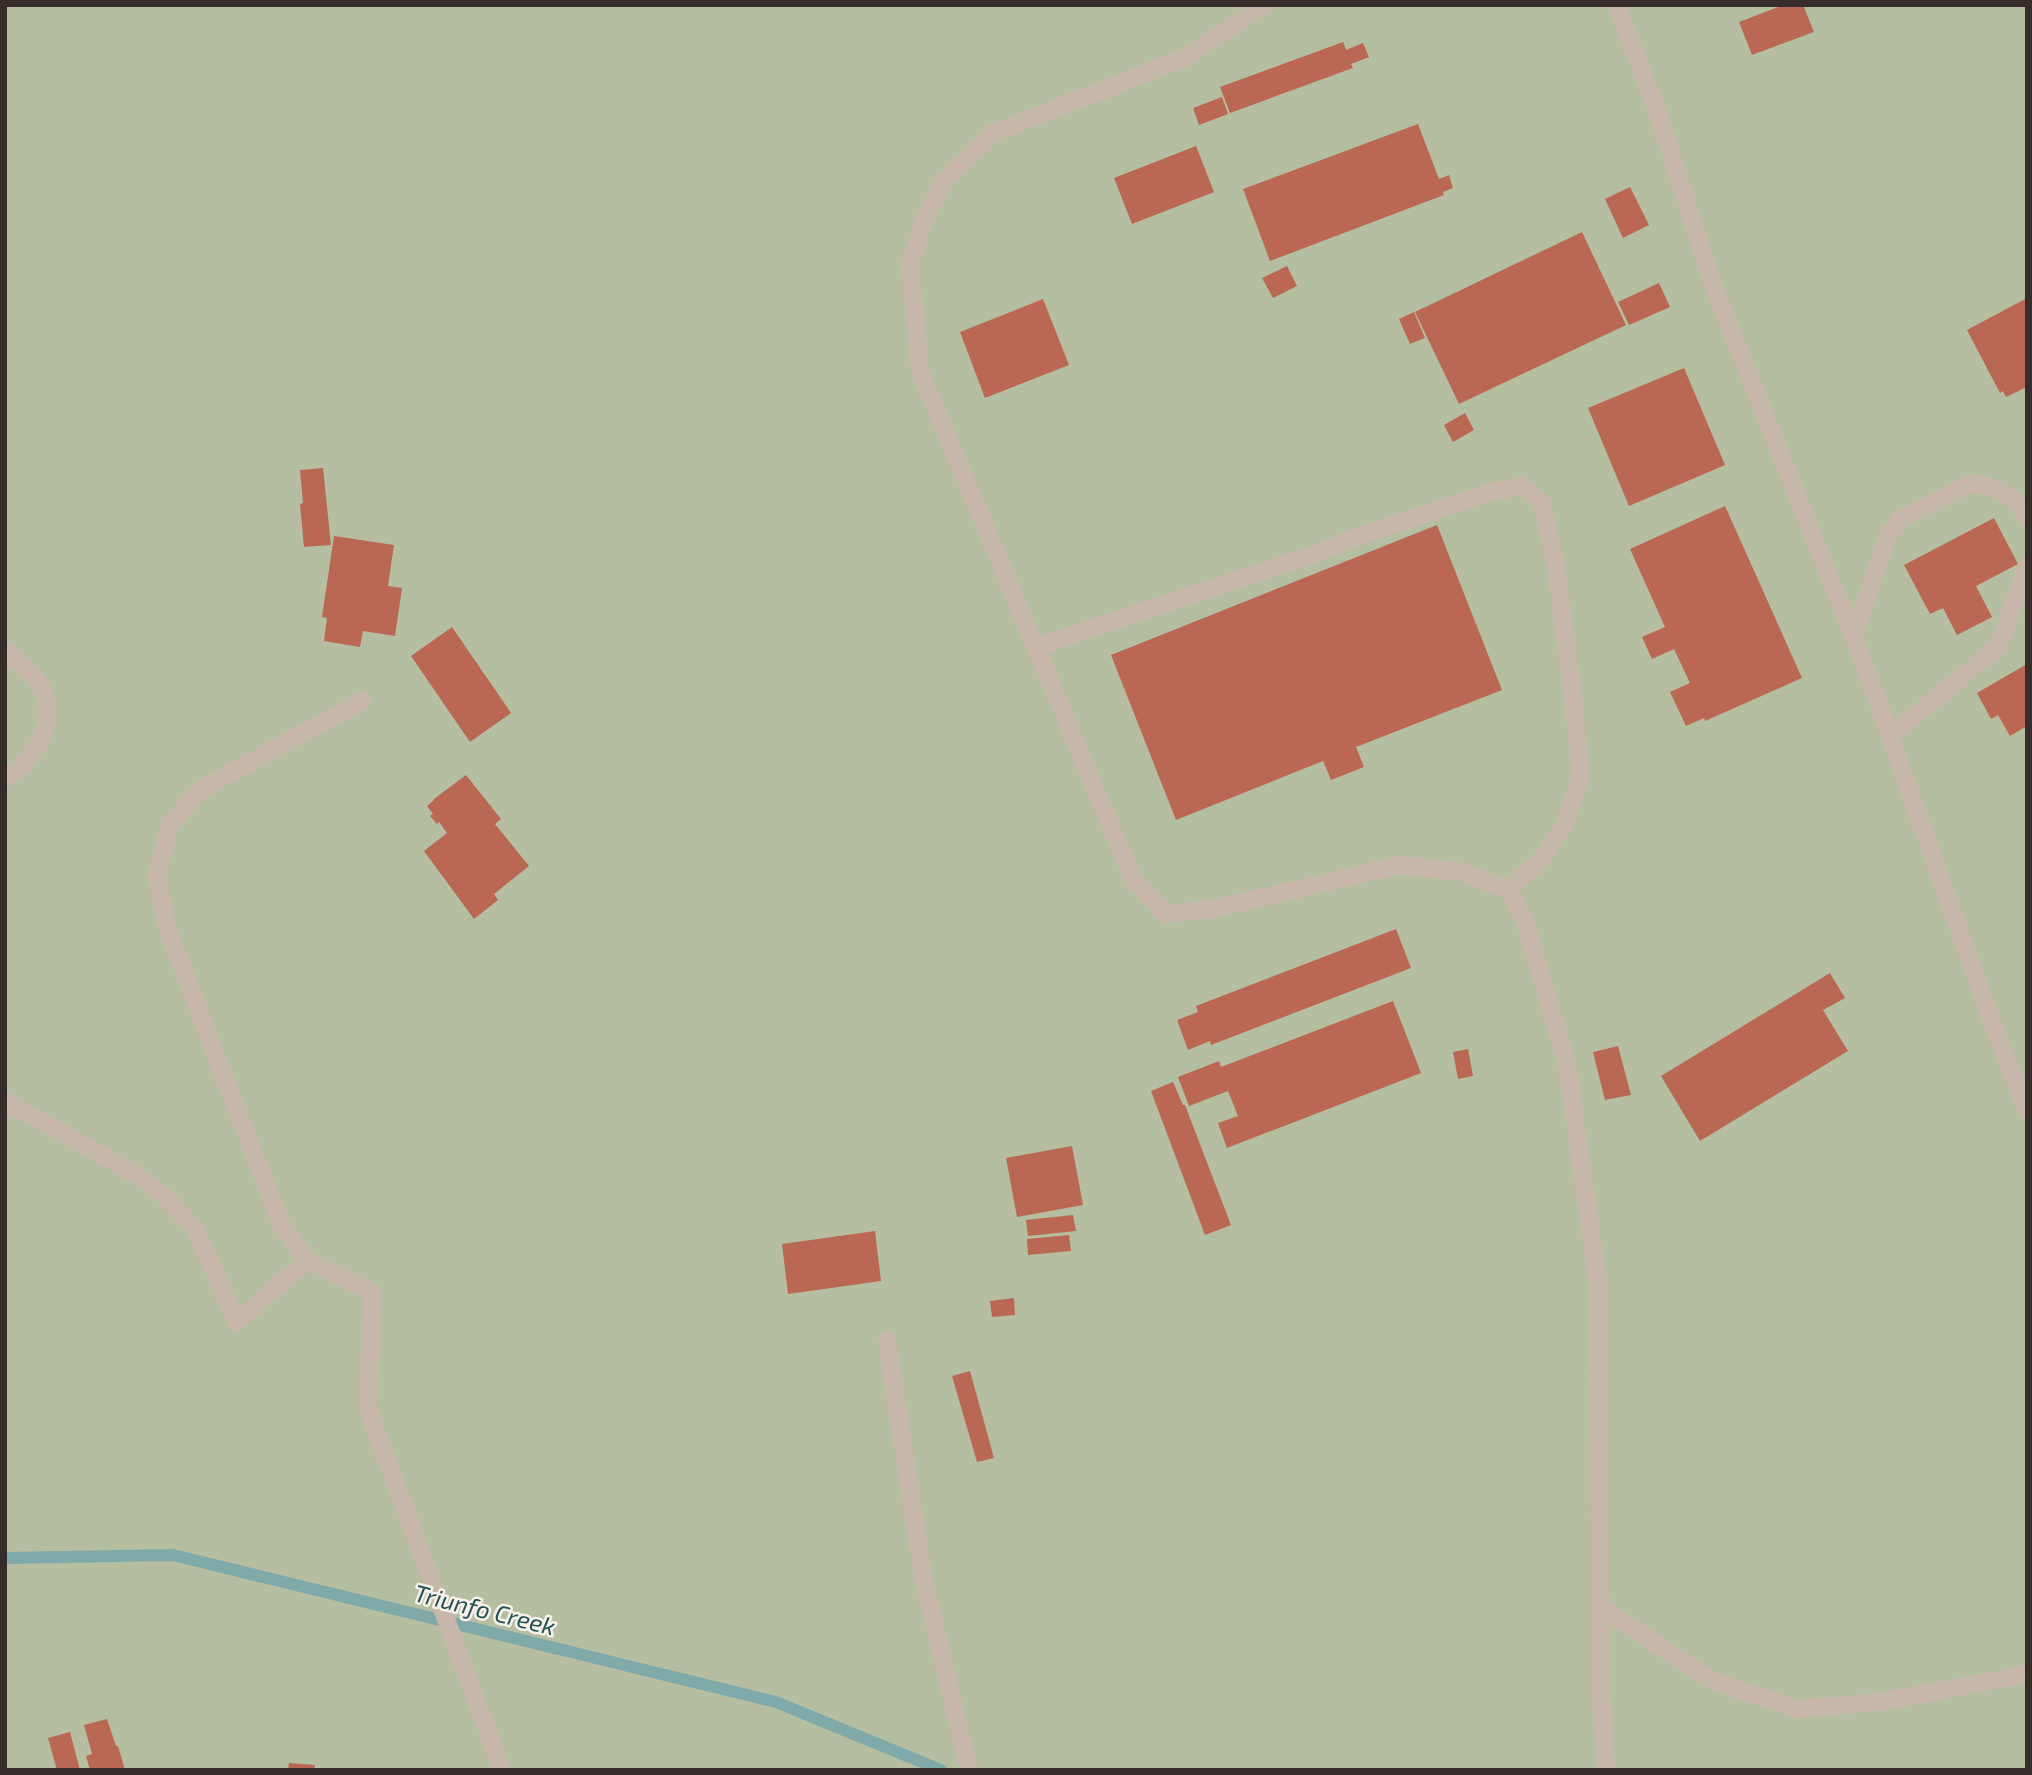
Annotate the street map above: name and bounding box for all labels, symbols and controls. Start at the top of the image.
water label: Triunfo Creek [412,1578,558,1640]

